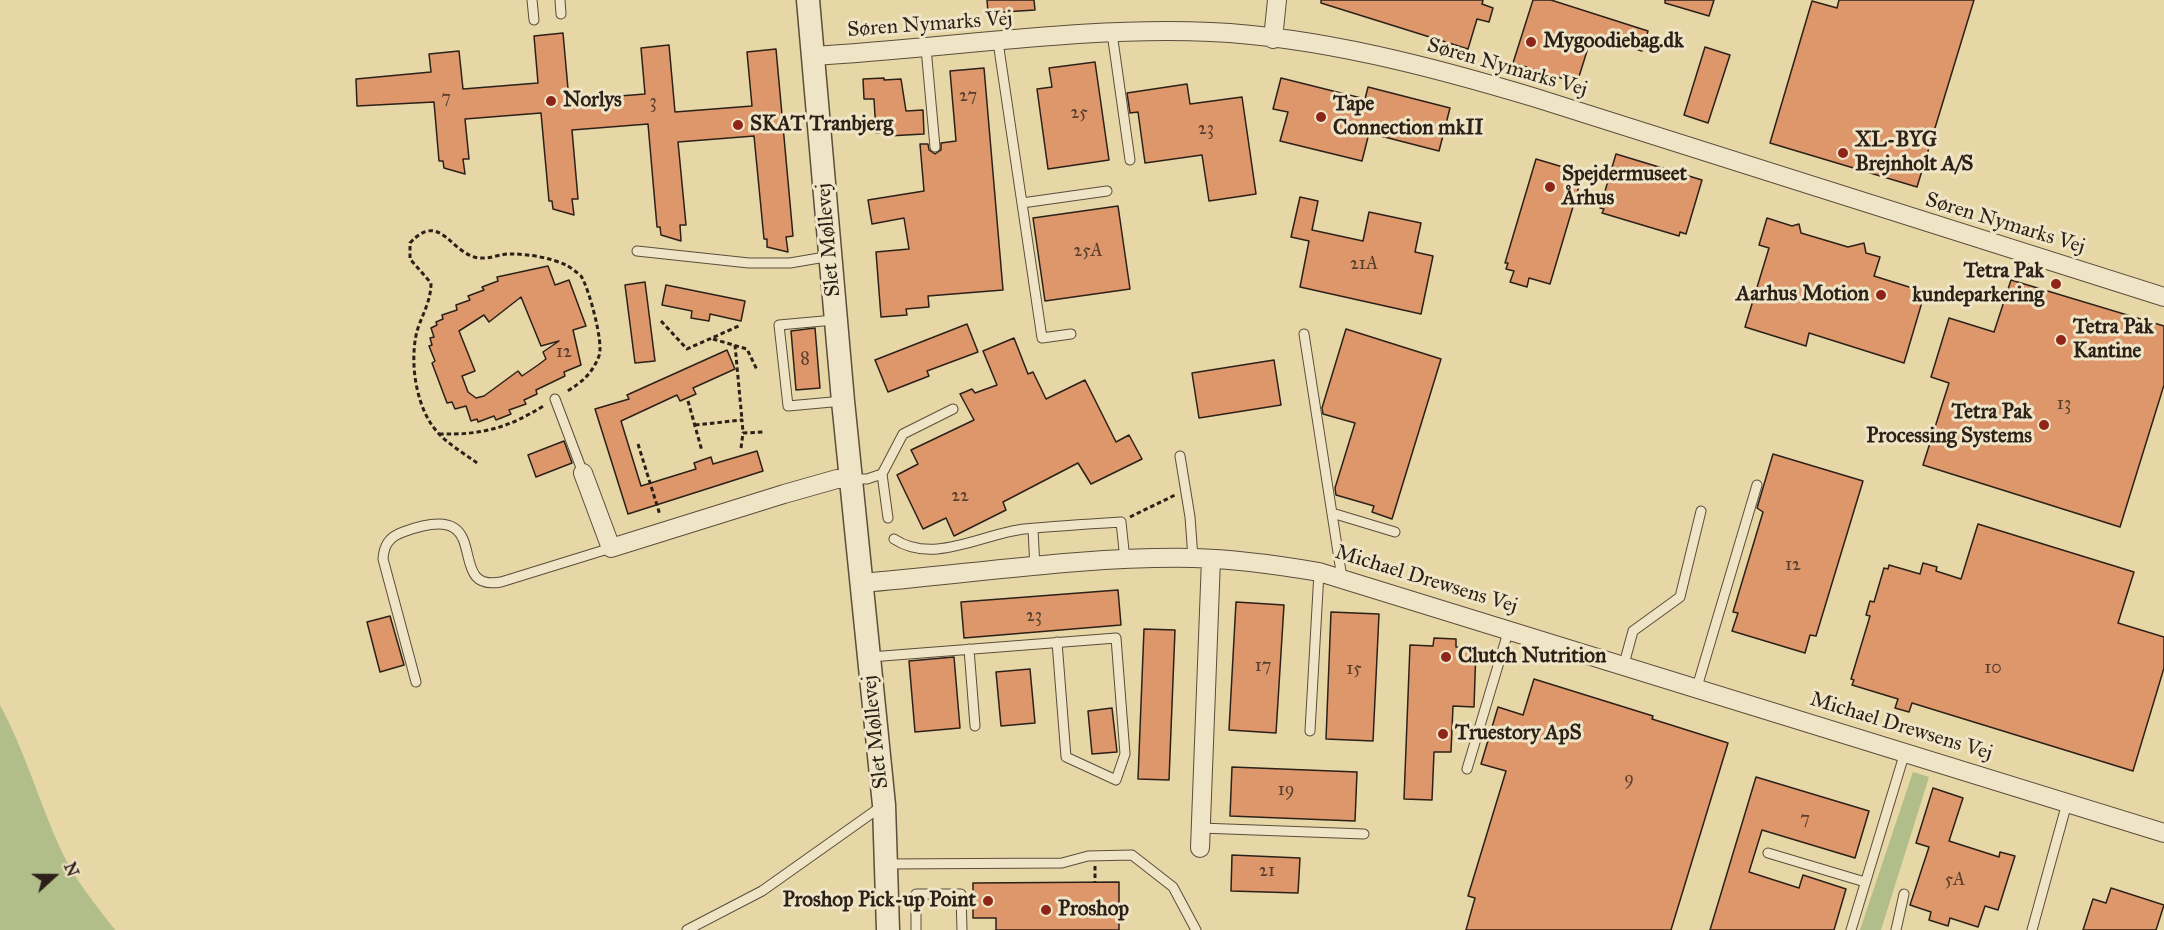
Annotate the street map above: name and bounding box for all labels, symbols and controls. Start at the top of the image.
street label: Søren Nymarks Vej [847,7,1013,43]
place label: Mygoodiebag.dk [1543,29,1684,55]
street label: Søren Nymarks Vej [1424,33,1590,103]
marker: Mygoodiebag.dk [1524,35,1538,49]
house number: 27 [959,86,977,108]
house number: 7 [441,88,451,110]
place label: Norlys [563,88,622,114]
house number: 3 [649,92,657,114]
place label: Tape Connection mkII [1333,92,1484,142]
marker: Norlys [544,94,558,108]
house number: 25 [1070,103,1088,125]
marker: Tape Connection mkII [1314,110,1328,124]
place label: SKAT Tranbjerg [750,112,893,138]
marker: SKAT Tranbjerg [731,118,745,132]
house number: 23 [1198,119,1214,141]
place label: XL-BYG Brejnholt A/S [1855,128,1973,178]
marker: XL-BYG Brejnholt A/S [1836,146,1850,160]
place label: Spejdermuseet Århus [1562,162,1687,212]
marker: Spejdermuseet Århus [1543,180,1557,194]
street label: Slet Møllevej [811,182,847,298]
street label: Søren Nymarks Vej [1922,188,2088,260]
house number: 25A [1073,241,1103,263]
house number: 21A [1350,254,1378,276]
place label: Tetra Pak kundeparkering [1912,259,2044,309]
marker: Tetra Pak kundeparkering [2049,277,2063,291]
place label: Aarhus Motion [1736,282,1869,308]
marker: Aarhus Motion [1874,288,1888,302]
place label: Tetra Pak Kantine [2073,315,2153,365]
marker: Tetra Pak Kantine [2054,333,2068,347]
house number: 12 [556,342,572,364]
house number: 8 [800,349,810,371]
house number: 13 [2057,394,2071,416]
place label: Tetra Pak Processing Systems [1866,400,2032,450]
marker: Tetra Pak Processing Systems [2037,418,2051,432]
house number: 22 [951,486,969,508]
street label: Michael Drewsens Vej [1332,540,1520,620]
house number: 12 [1785,555,1801,577]
house number: 23 [1026,606,1042,628]
place label: Clutch Nutrition [1458,644,1606,670]
marker: Clutch Nutrition [1439,650,1453,664]
house number: 17 [1255,656,1271,678]
house number: 10 [1984,658,2002,680]
house number: 15 [1346,659,1362,681]
street label: Slet Møllevej [858,674,894,790]
street label: Michael Drewsens Vej [1807,687,1995,767]
place label: Truestory ApS [1455,721,1582,747]
marker: Truestory ApS [1436,727,1450,741]
house number: 9 [1624,769,1634,791]
house number: 19 [1278,780,1294,802]
house number: 7 [1800,809,1810,831]
north arrow [24,846,84,906]
text: N [60,860,83,879]
house number: 21 [1259,861,1275,883]
house number: 5A [1945,870,1965,892]
place label: Proshop Pick-up Point [783,888,976,914]
marker: Proshop Pick-up Point [981,894,995,908]
place label: Proshop [1058,897,1129,923]
marker: Proshop [1039,903,1053,917]

